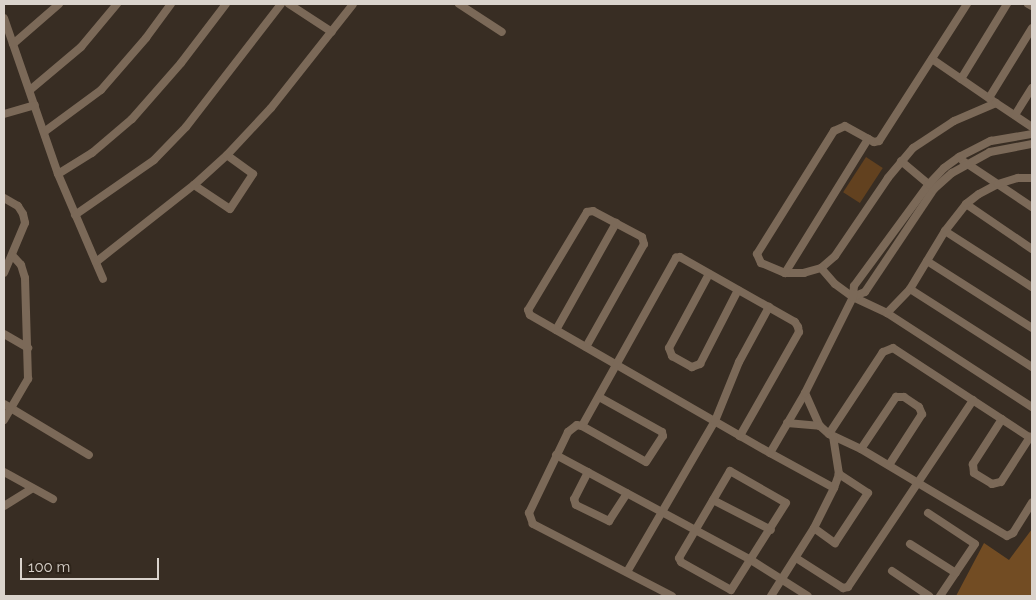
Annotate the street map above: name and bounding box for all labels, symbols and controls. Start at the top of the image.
scale bar [22,548,161,580]
text: 100 m [28,558,70,576]

